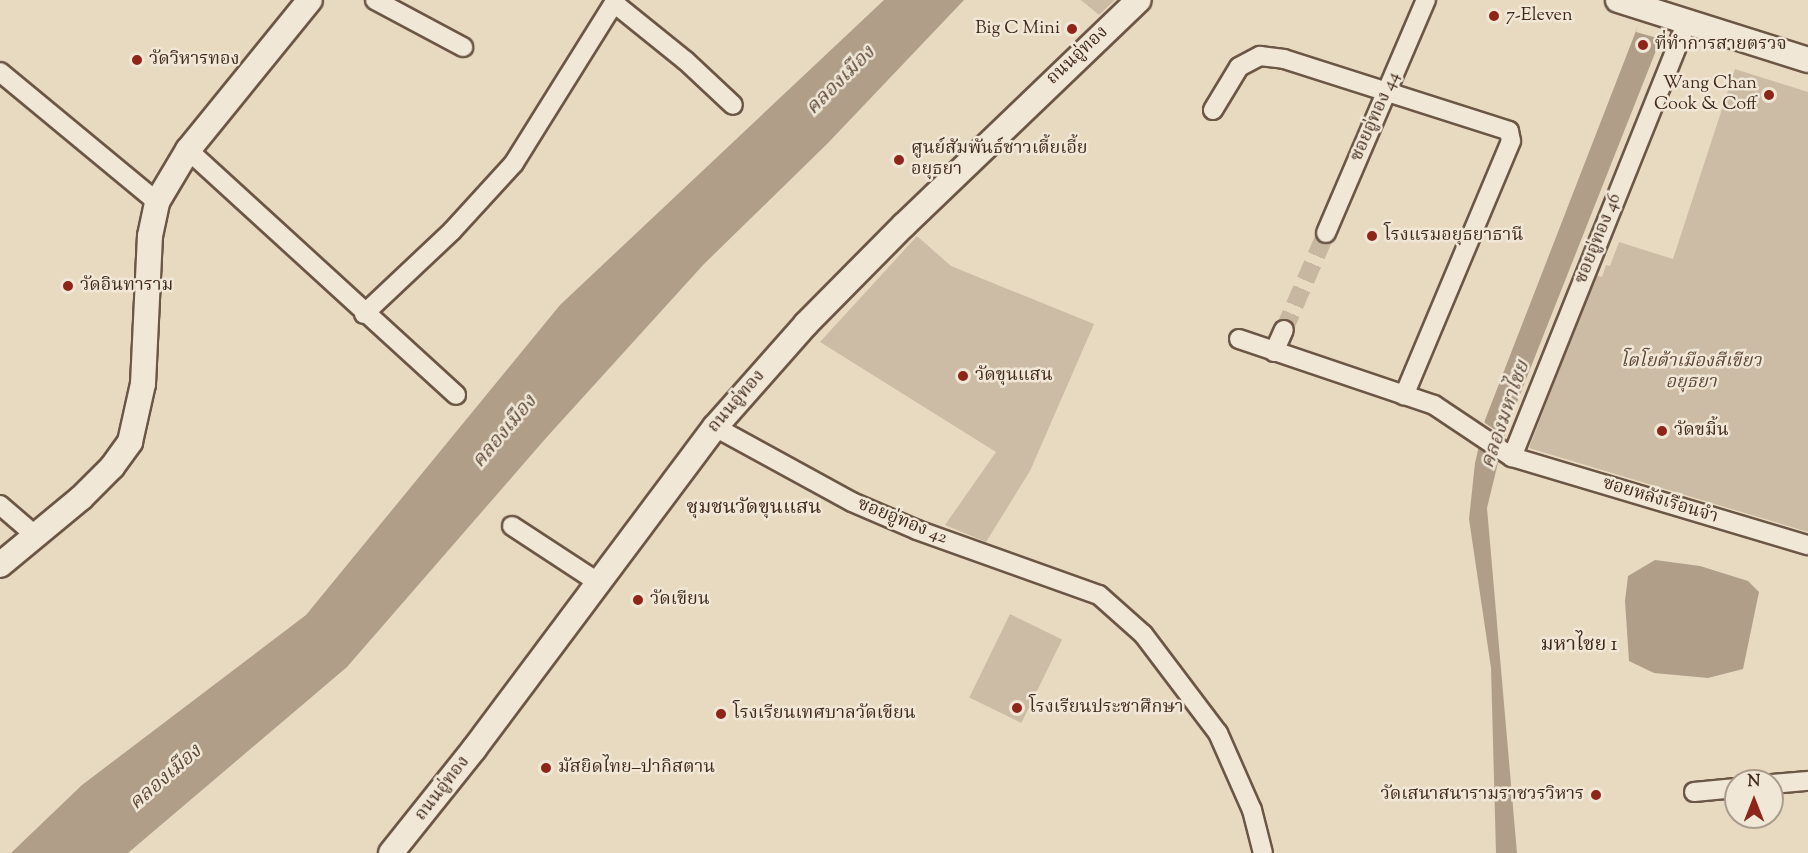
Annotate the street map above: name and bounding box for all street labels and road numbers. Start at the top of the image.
street label: ถนนอู่ทอง [1043,22,1113,90]
street label: ซอยอู่ทอง 44 [1347,69,1405,165]
street label: ซอยอู่ทอง 46 [1571,191,1627,287]
street label: ถนนอู่ทอง [704,366,770,438]
street label: ซอยหลังเรือนจำ [1600,473,1720,529]
street label: ซอยอู่ทอง 42 [854,494,950,550]
street label: ถนนอู่ทอง [411,752,475,826]

